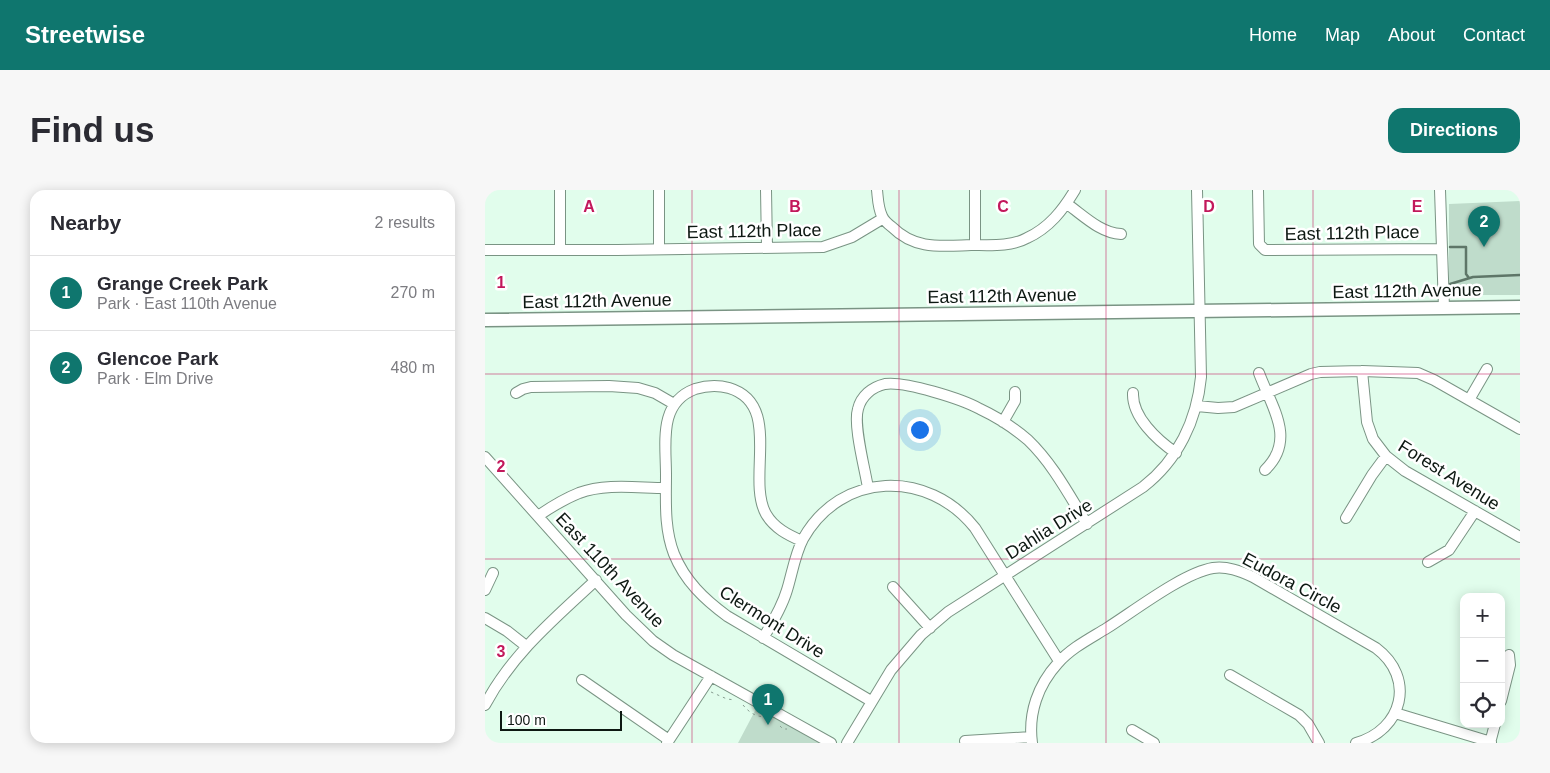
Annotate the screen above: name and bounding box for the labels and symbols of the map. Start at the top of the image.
text: A [583,198,595,215]
text: B [789,198,801,215]
text: C [997,198,1009,215]
text: D [1203,198,1215,215]
text: E [1412,198,1423,215]
pin: 2 [1468,206,1500,247]
street label: East 112th Place [686,220,822,242]
street label: East 112th Place [1284,222,1420,244]
text: 1 [497,274,506,291]
street label: East 112th Avenue [1332,280,1482,302]
street label: East 112th Avenue [927,285,1077,307]
street label: East 112th Avenue [522,290,672,312]
your location [907,417,933,443]
street label: Forest Avenue [1395,436,1503,514]
text: 2 [497,458,506,475]
street label: Dahlia Drive [1002,495,1096,563]
street label: East 110th Avenue [552,509,668,631]
street label: Eudora Circle [1239,549,1345,617]
street label: Clermont Drive [716,582,828,662]
text: 3 [497,643,506,660]
pin: 1 [752,684,784,725]
scale bar [500,708,623,731]

